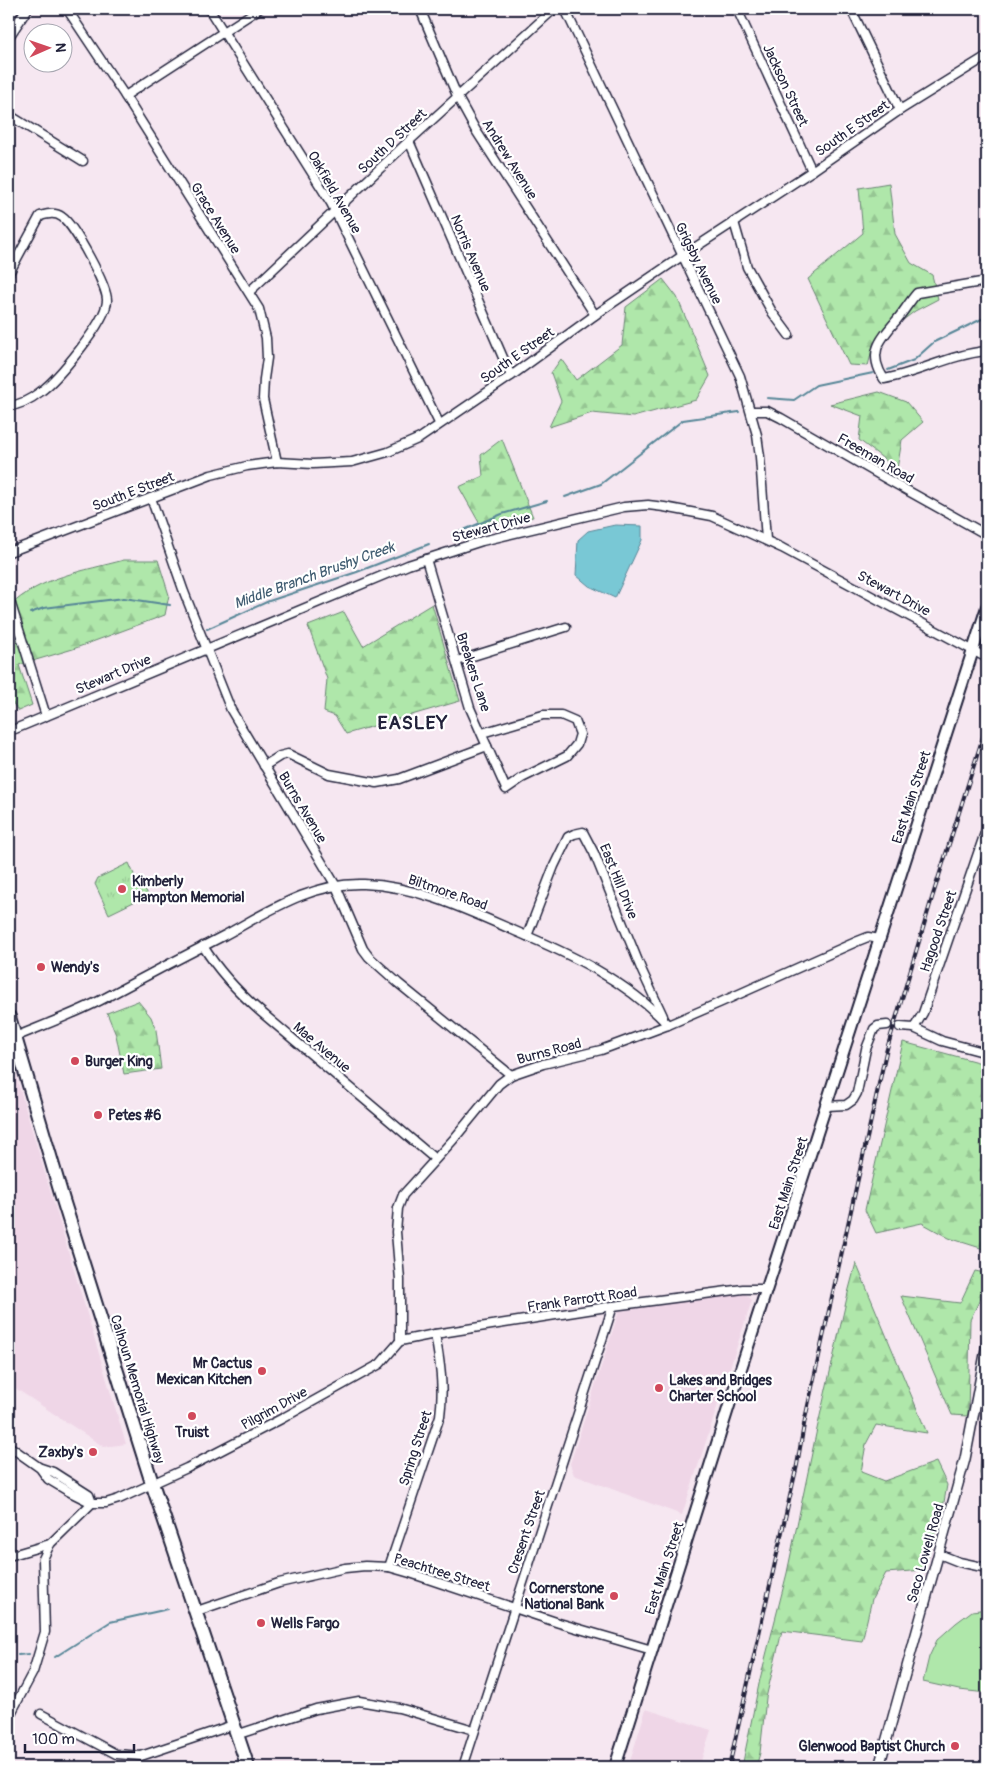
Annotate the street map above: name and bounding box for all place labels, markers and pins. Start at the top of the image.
place label: Kimberly Hampton Memorial [132,873,245,906]
marker: Kimberly Hampton Memorial [116,883,128,895]
place label: Wendy's [51,959,100,976]
marker: Wendy's [35,961,47,973]
place label: Burger King [85,1053,153,1070]
marker: Burger King [69,1055,81,1067]
place label: Petes #6 [108,1107,161,1124]
marker: Petes #6 [92,1109,104,1121]
place label: Mr Cactus Mexican Kitchen [157,1355,253,1388]
marker: Mr Cactus Mexican Kitchen [256,1365,268,1377]
place label: Lakes and Bridges Charter School [669,1372,772,1405]
marker: Lakes and Bridges Charter School [653,1382,665,1394]
marker: Truist [186,1410,198,1422]
place label: Truist [174,1424,209,1441]
place label: Zaxby's [38,1444,84,1461]
marker: Zaxby's [87,1446,99,1458]
place label: Cornerstone National Bank [524,1580,605,1613]
marker: Cornerstone National Bank [608,1590,620,1602]
place label: Wells Fargo [271,1615,340,1632]
marker: Wells Fargo [255,1617,267,1629]
place label: Glenwood Baptist Church [799,1738,945,1755]
marker: Glenwood Baptist Church [949,1740,961,1752]

